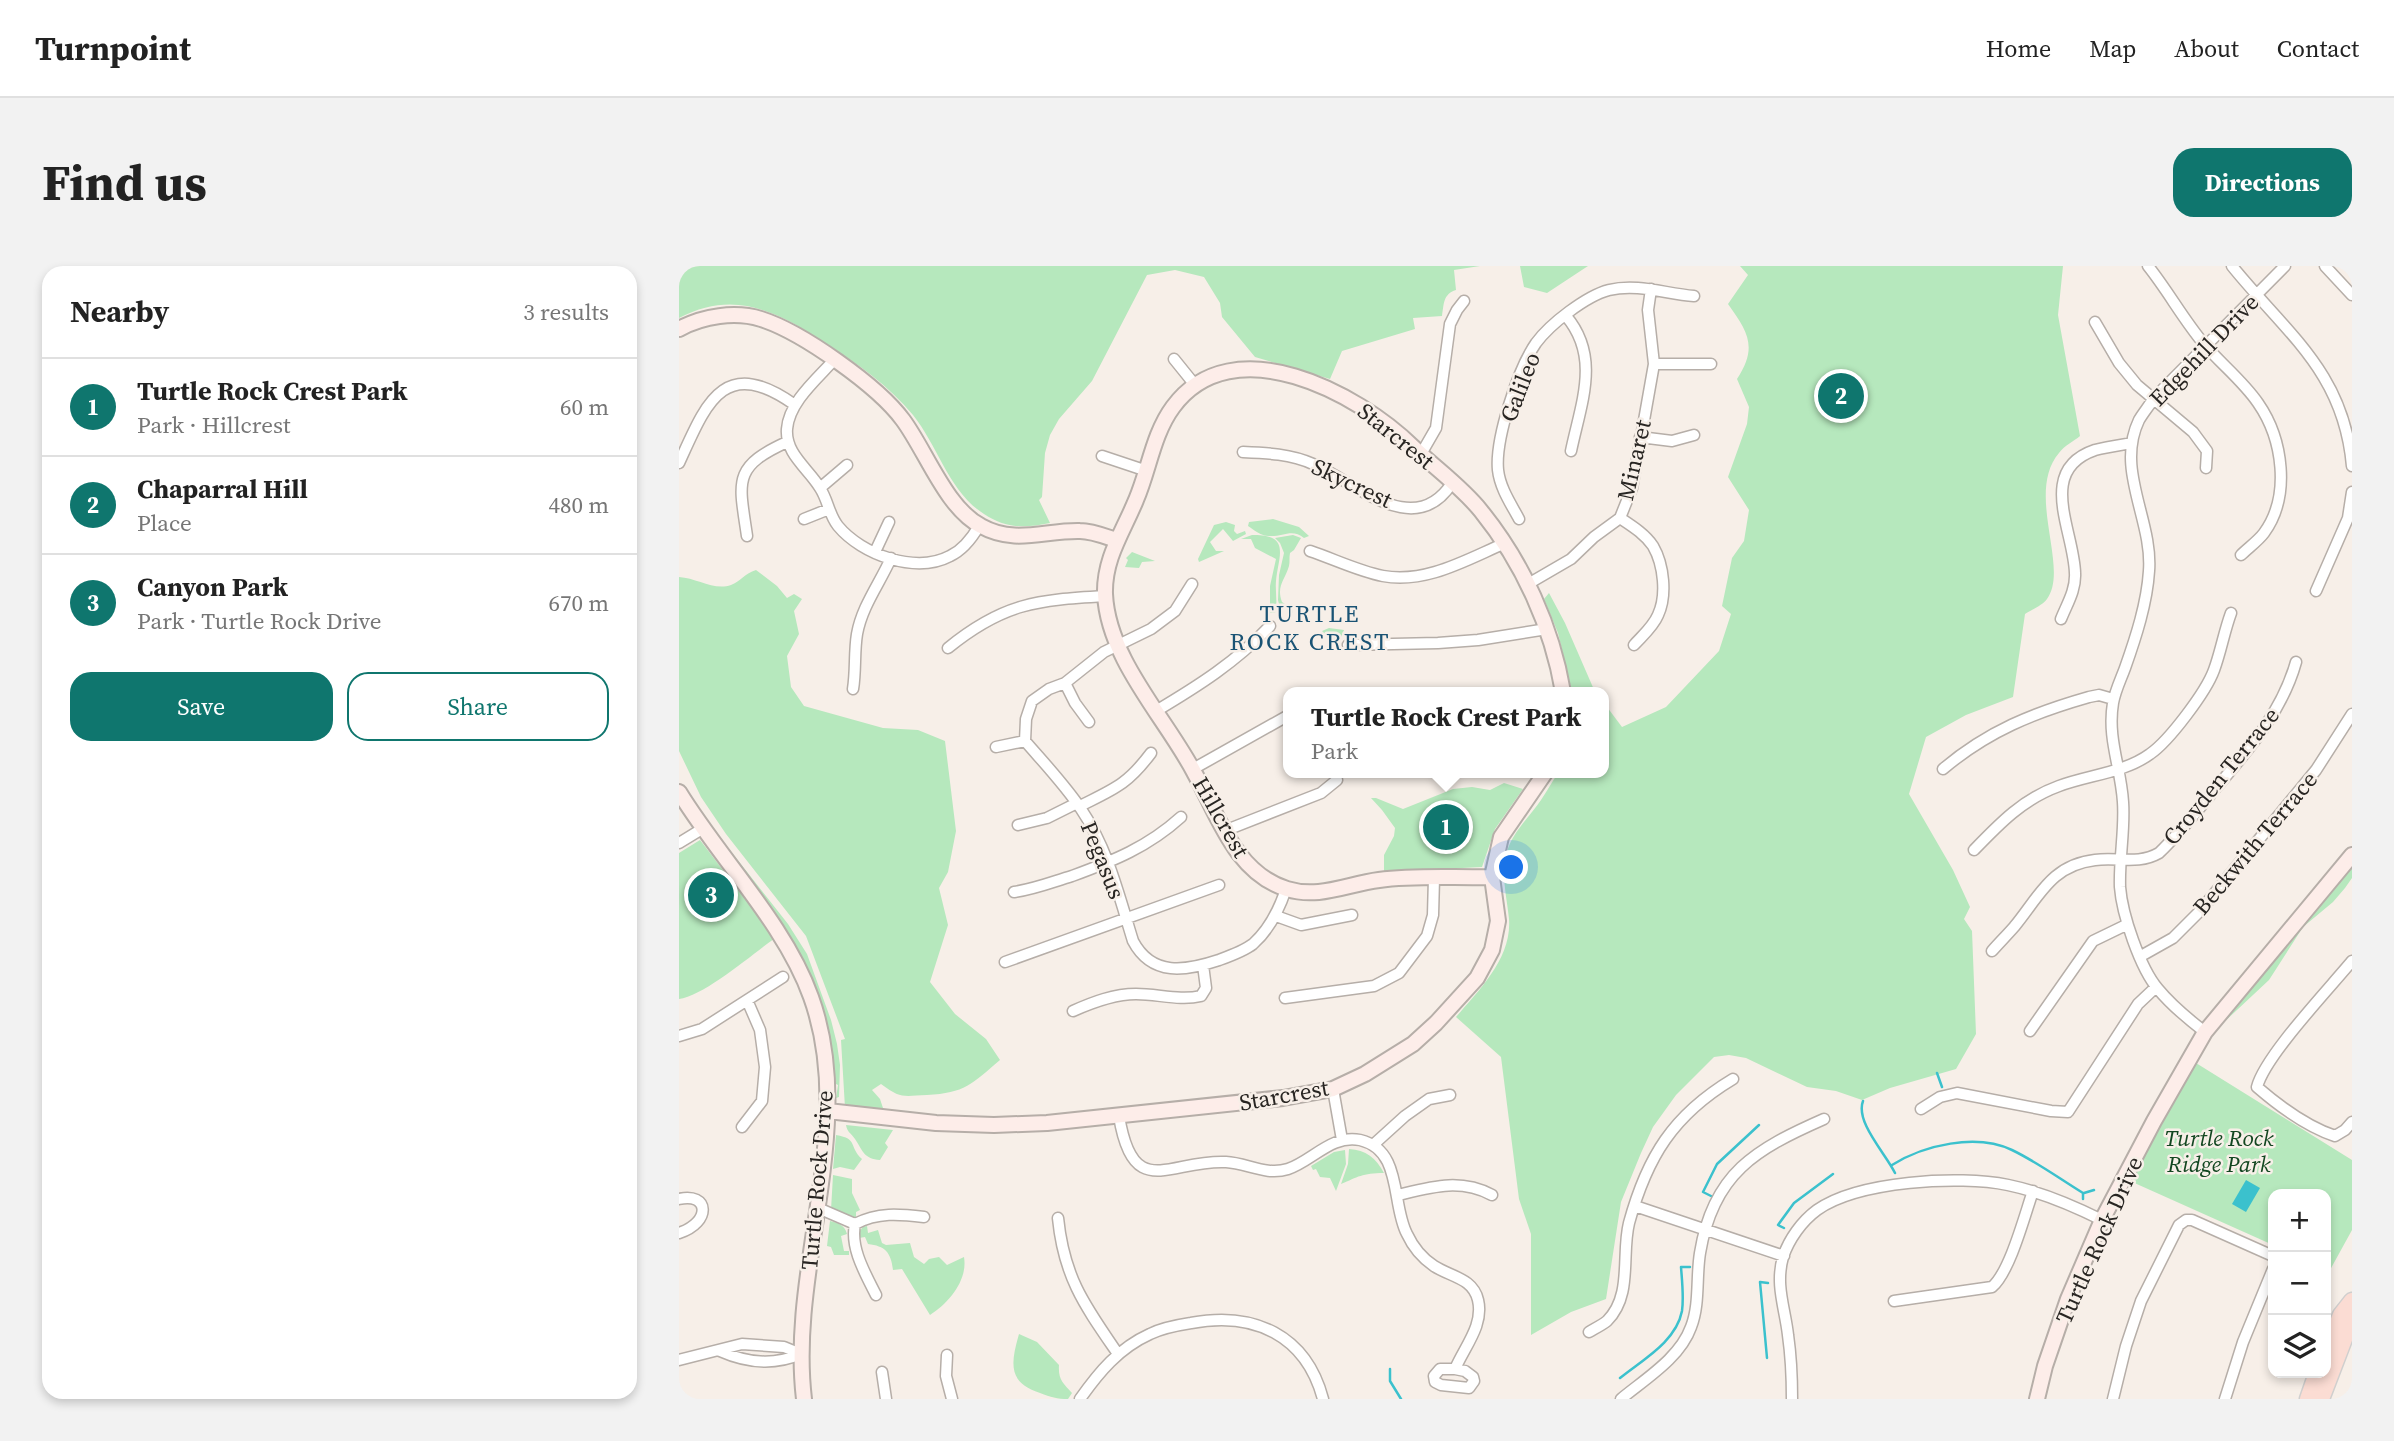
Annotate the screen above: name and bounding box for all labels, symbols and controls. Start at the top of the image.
text: Turnpoint [35,26,191,71]
text: Home [1986,32,2051,65]
text: Map [2089,32,2136,65]
text: About [2174,32,2239,65]
text: Contact [2277,32,2359,65]
button: Directions [2173,148,2352,217]
text: Find us [42,149,207,216]
street label: Edgehill Drive [2142,287,2266,413]
text: Nearby [70,291,169,332]
text: 3 results [523,296,609,328]
street label: Galileo [1492,348,1548,426]
pin: 2 [1818,370,1864,422]
text: Turtle Rock Crest Park [137,373,407,409]
text: 1 [87,391,99,423]
text: 60 m [560,391,609,423]
street label: Starcrest [1351,395,1441,477]
text: Park · Hillcrest [137,409,290,441]
street label: Minaret [1609,416,1659,503]
street label: Skycrest [1307,450,1398,516]
text: Chaparral Hill [137,471,308,507]
text: 2 [87,489,99,521]
text: 480 m [548,489,609,521]
text: Place [137,507,192,539]
text: Canyon Park [137,569,288,605]
text: 3 [87,587,99,619]
text: 670 m [548,587,609,619]
district label: TURTLE ROCK CREST [1230,597,1390,658]
text: Park · Turtle Rock Drive [137,605,381,637]
button: Save [70,672,333,741]
button: Share [347,672,609,741]
popup [1283,687,1609,778]
text: Turtle Rock Crest Park [1311,699,1581,735]
street label: Croyden Terrace [2155,700,2287,852]
text: Park [1311,735,1358,767]
street label: Beckwith Terrace [2185,764,2325,922]
street label: Hillcrest [1185,771,1257,864]
pin: 1 [1423,801,1469,853]
street label: Pegasus [1073,816,1133,904]
your location [1494,850,1528,884]
pin: 3 [688,869,734,921]
street label: Starcrest [1237,1071,1332,1119]
street label: Turtle Rock Drive [793,1089,841,1271]
park label: Turtle Rock Ridge Park [2164,1122,2274,1180]
street label: Turtle Rock Drive [2048,1151,2150,1329]
map controls [2268,1189,2331,1378]
button: + [2268,1189,2331,1252]
button: − [2268,1252,2331,1315]
button: layers [2268,1315,2331,1378]

